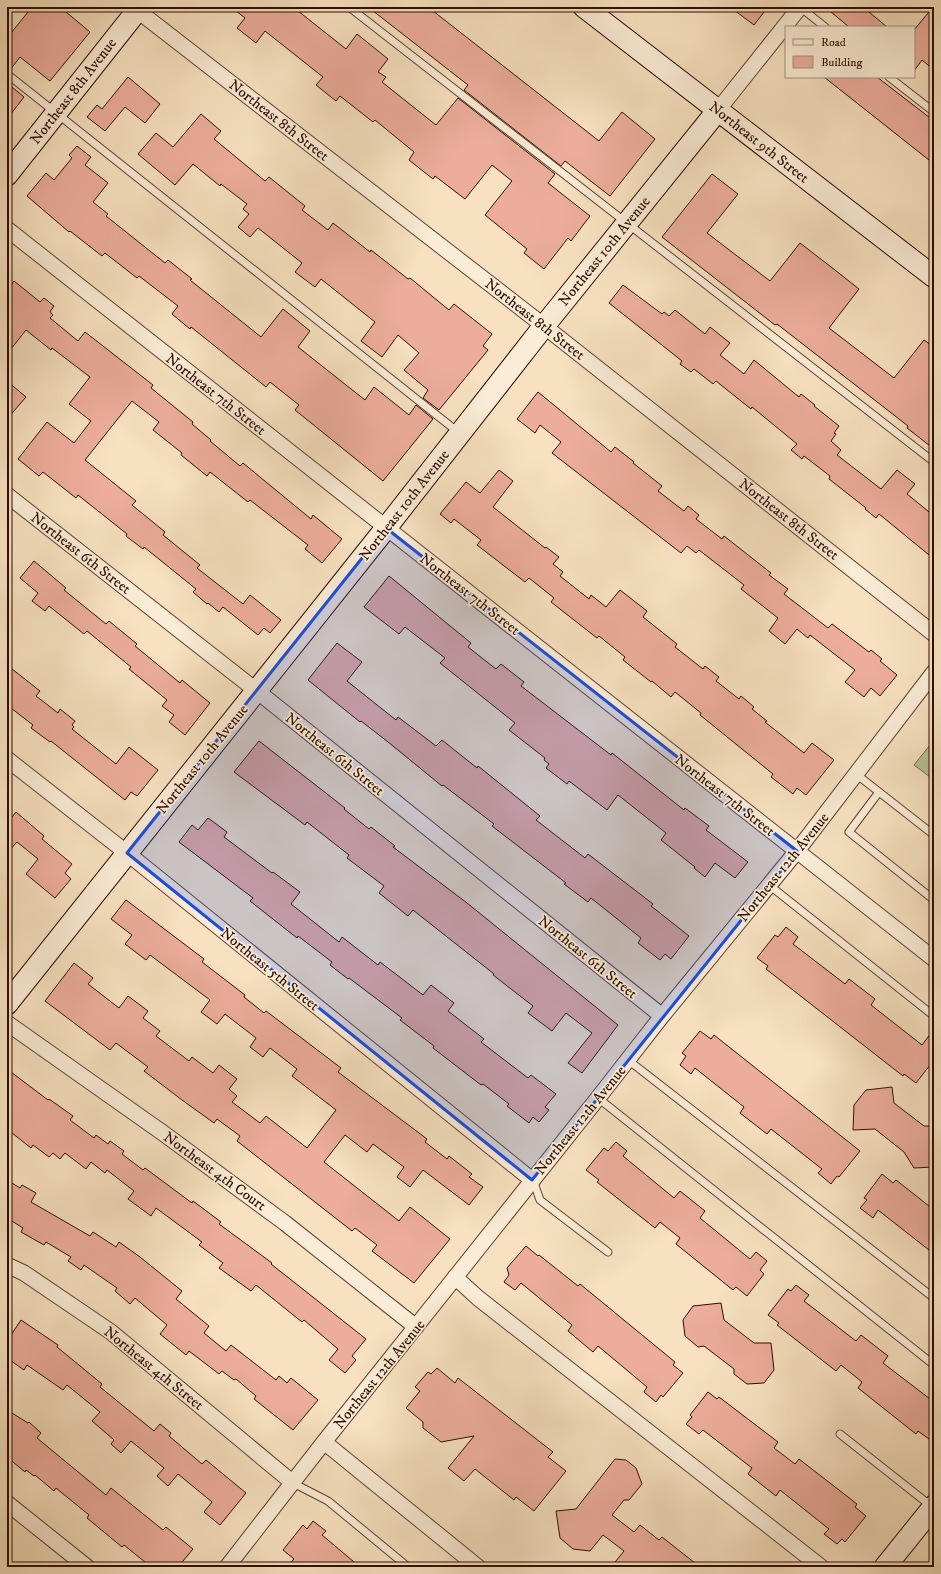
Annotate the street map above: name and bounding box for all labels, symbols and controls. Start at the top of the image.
legend [785,26,915,78]
street label: Northeast 8th Avenue [26,34,121,148]
text: Road [821,35,846,50]
text: Building [821,55,862,70]
street label: Northeast 8th Street [225,75,333,166]
street label: Northeast 9th Street [705,97,813,188]
street label: Northeast 10th Avenue [554,193,654,310]
street label: Northeast 8th Street [481,274,589,365]
street label: Northeast 7th Street [162,349,270,440]
street label: Northeast 10th Avenue [355,446,454,565]
street label: Northeast 8th Street [735,474,843,565]
street label: Northeast 6th Street [27,508,135,599]
street label: Northeast 7th Street [416,549,524,640]
street label: Northeast 10th Avenue [152,701,252,818]
street label: Northeast 6th Street [281,709,388,800]
street label: Northeast 7th Street [671,750,779,841]
street label: Northeast 12th Avenue [734,809,833,926]
street label: Northeast 6th Street [534,912,641,1003]
street label: Northeast 5th Street [216,924,323,1015]
street label: Northeast 12th Avenue [531,1062,630,1179]
street label: Northeast 4th Court [160,1128,270,1215]
street label: Northeast 12th Avenue [330,1316,429,1433]
street label: Northeast 4th Street [100,1322,208,1415]

